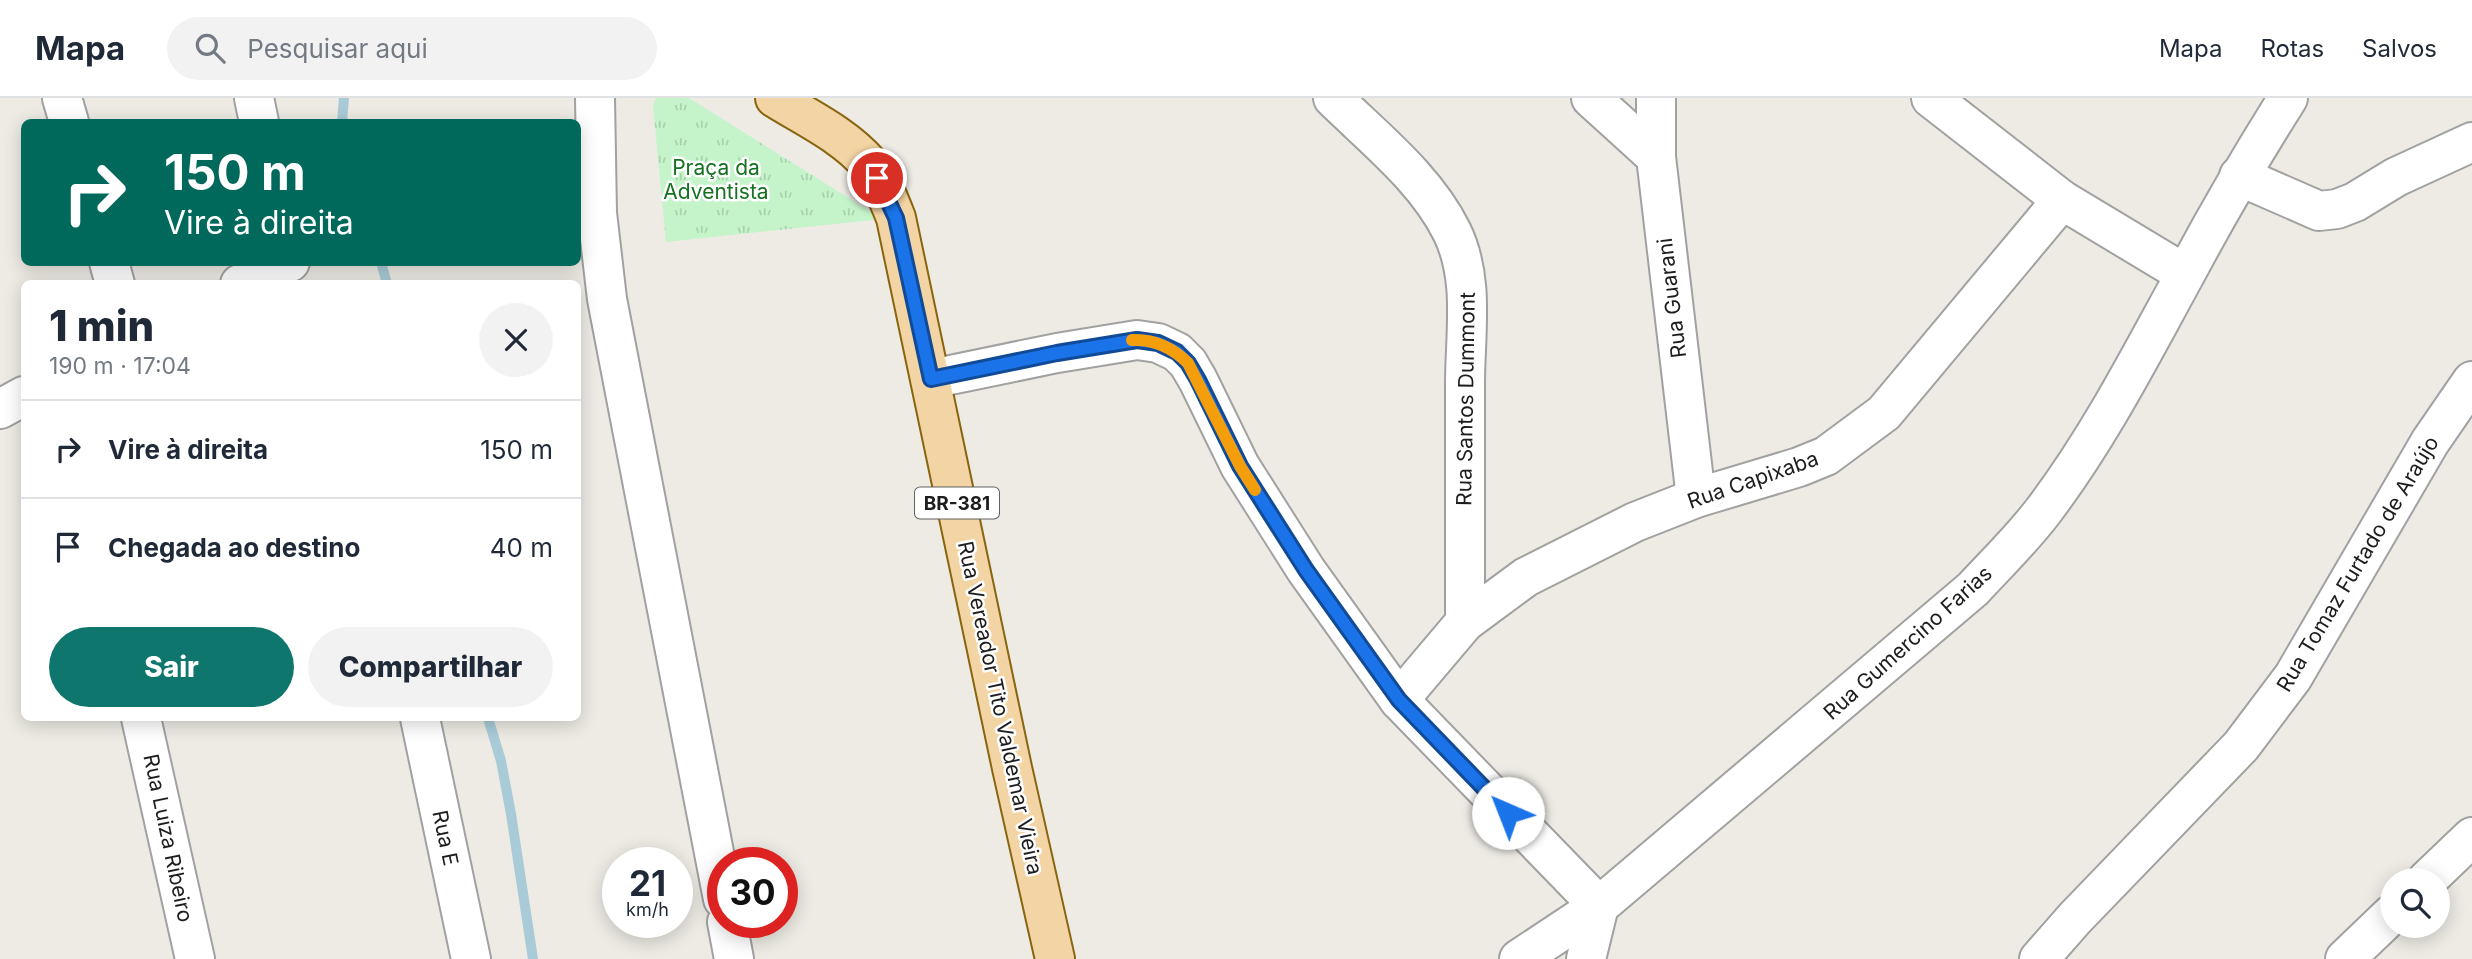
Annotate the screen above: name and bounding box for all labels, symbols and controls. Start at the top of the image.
search box [167,17,657,80]
text: Mapa [35,28,125,68]
icon: search [191,29,229,67]
text: Pesquisar aqui [247,33,428,64]
text: Mapa [2159,34,2223,63]
text: Rotas [2261,34,2324,63]
text: Salvos [2362,34,2437,63]
text: 150 m [164,143,306,202]
icon: right [49,147,140,238]
pin [847,148,907,208]
park label: Praça da Adventista [663,155,769,204]
icon: arrive [858,159,896,197]
text: Vire à direita [164,203,354,242]
street label: Rua Guarani [1652,237,1691,359]
street label: Rua Santos Dummont [1451,292,1480,506]
text: 1 min [49,300,154,351]
button: close [479,303,553,377]
text: 190 m · 17:04 [49,352,191,380]
icon: right [49,430,87,468]
street label: Rua Tomaz Furtado de Araújo [2271,431,2444,696]
text: Vire à direita [108,434,268,465]
text: 150 m [480,434,553,465]
street label: Rua Capixaba [1684,445,1822,514]
road number: BR-381 [915,488,999,518]
icon: arrive [49,528,87,566]
text: Chegada ao destino [108,532,360,563]
text: 40 m [490,532,553,563]
street label: Rua Vereador Tito Valdemar Vieira [953,539,1048,877]
street label: Rua Gumercino Farias [1818,560,1997,725]
button: Sair [49,627,294,707]
button: Compartilhar [308,627,553,707]
street label: Rua Luiza Ribeiro [138,752,199,924]
position arrow [1471,776,1545,850]
street label: Rua E [427,808,464,868]
speed limit sign: 30 [707,847,798,938]
text: 21 [629,862,666,904]
map controls [2380,868,2450,938]
button: search [2380,868,2450,938]
text: km/h [626,899,669,920]

